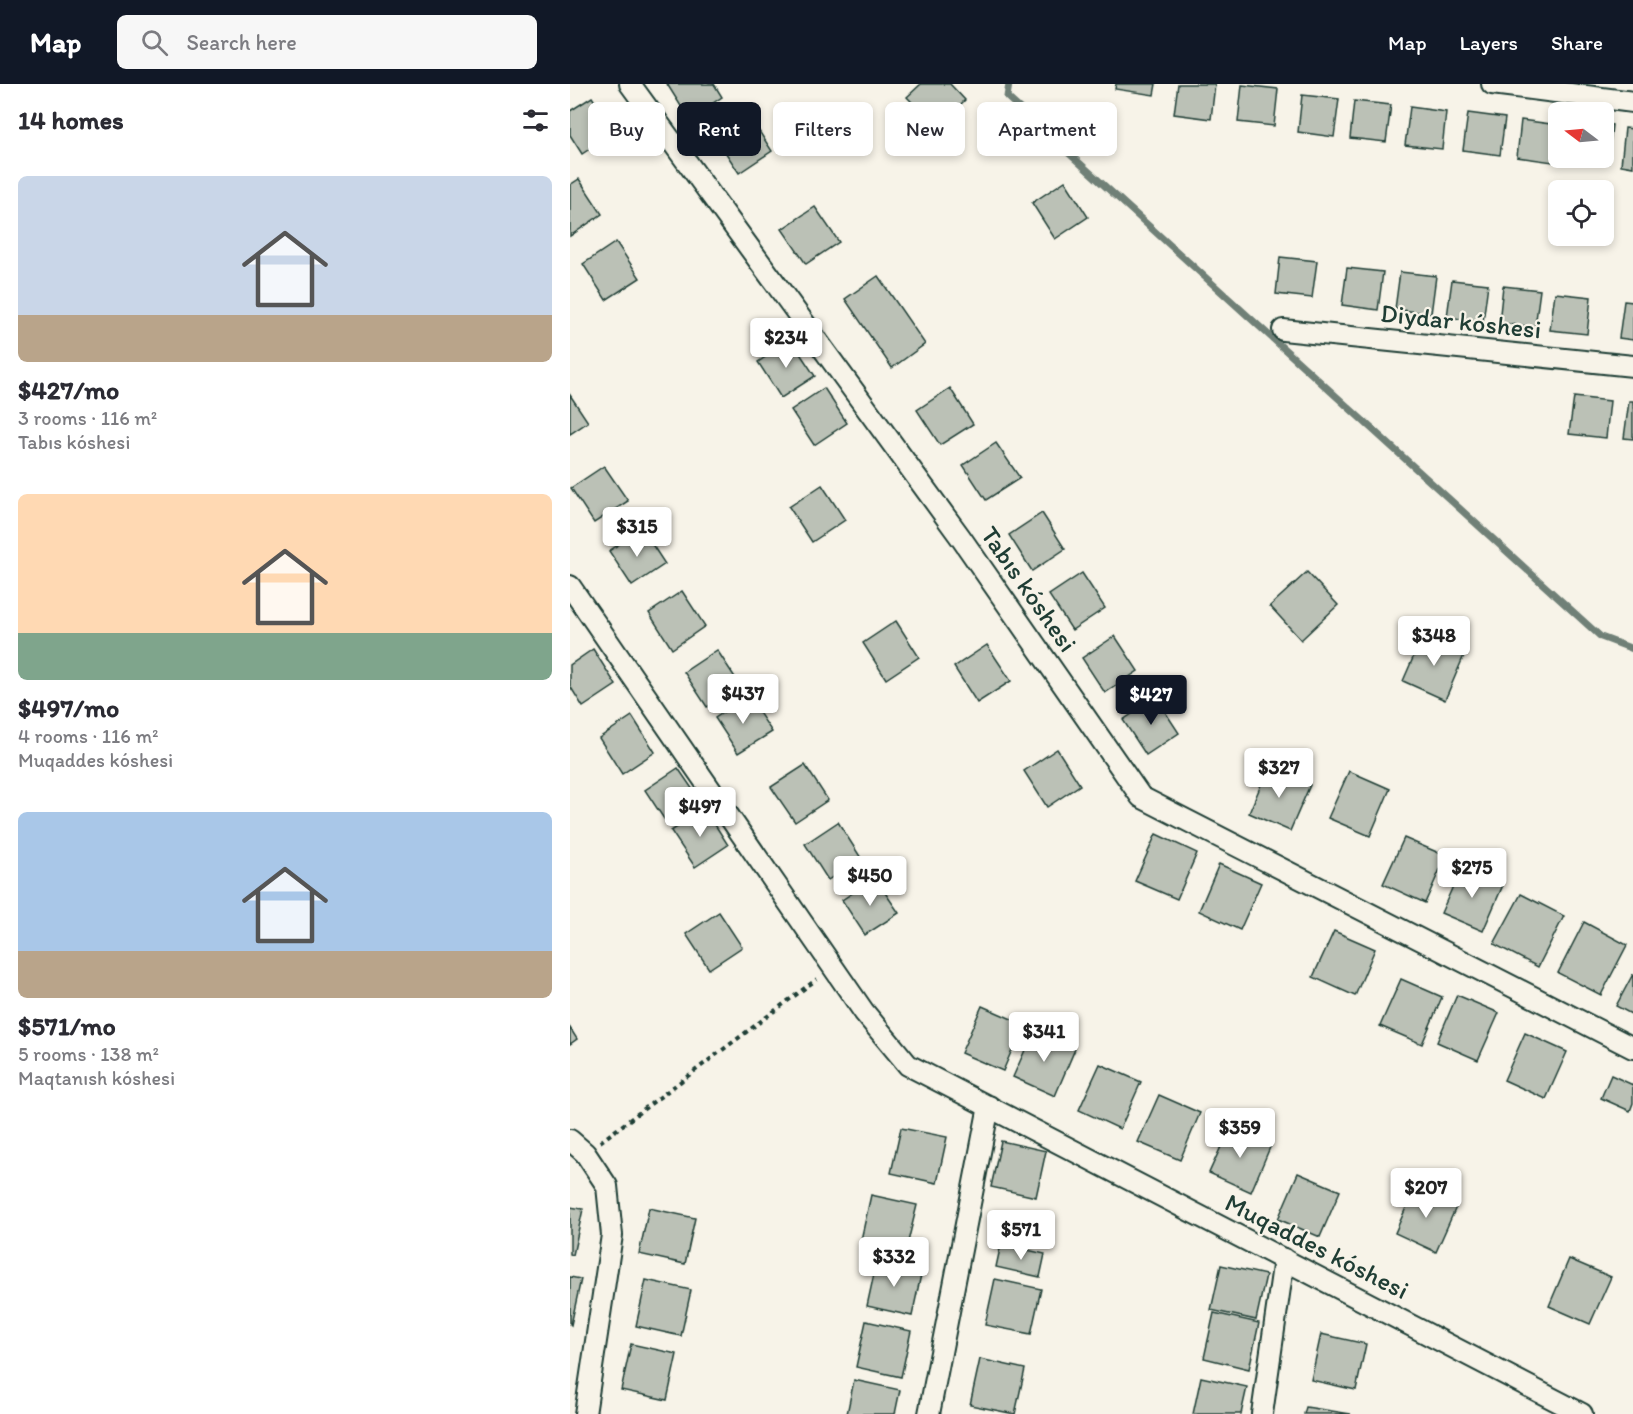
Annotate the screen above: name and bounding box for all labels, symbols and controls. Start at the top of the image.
search box [117,15,537,69]
text: Map [30,25,81,59]
icon: search [138,26,171,59]
text: Search here [186,29,297,56]
text: Map [1388,30,1427,55]
text: Layers [1460,30,1518,55]
text: Share [1551,30,1603,55]
chip: Buy [588,102,665,156]
chip: Rent [677,102,761,156]
chip: Filters [773,102,873,156]
chip: New [885,102,965,156]
chip: Apartment [977,102,1117,156]
north arrow [1548,102,1614,168]
map controls [1548,102,1614,246]
text: 14 homes [18,104,124,136]
icon: filters [519,104,552,137]
button: locate [1548,180,1614,246]
icon: home [231,215,339,323]
street label: Diydar kóshesi [1379,297,1543,345]
pin: $234 [750,318,822,369]
text: $234 [764,325,808,349]
text: $427/mo [18,374,119,406]
text: 3 rooms · 116 m² [18,406,157,430]
text: Tabıs kóshesi [18,430,130,454]
pin: $315 [601,507,673,558]
text: $315 [617,514,657,538]
street label: Tabıs kóshesi [974,520,1084,658]
icon: home [231,533,339,641]
pin: $348 [1398,616,1470,667]
text: $348 [1412,623,1456,647]
pin: $437 [707,674,779,725]
pin: $427 [1115,675,1187,726]
text: $437 [722,681,764,705]
text: $427 [1130,682,1172,706]
text: $497/mo [18,692,119,724]
text: 4 rooms · 116 m² [18,724,158,748]
text: Muqaddes kóshesi [18,748,173,772]
pin: $327 [1243,748,1315,799]
text: $327 [1258,755,1300,779]
pin: $497 [664,787,736,838]
text: $497 [679,794,721,818]
pin: $275 [1436,848,1508,899]
icon: home [231,851,339,959]
text: $275 [1451,855,1493,879]
pin: $450 [834,856,906,907]
text: $450 [848,863,892,887]
text: $571/mo [18,1010,116,1042]
pin: $341 [1008,1012,1080,1063]
text: $341 [1023,1019,1065,1043]
text: 5 rooms · 138 m² [18,1042,159,1066]
text: Maqtanısh kóshesi [18,1066,175,1090]
pin: $359 [1204,1108,1276,1159]
text: $359 [1219,1115,1261,1139]
pin: $207 [1390,1168,1462,1219]
text: $207 [1405,1175,1447,1199]
street label: Muqaddes kóshesi [1220,1186,1414,1306]
pin: $571 [985,1210,1057,1261]
text: $571 [1001,1217,1041,1241]
pin: $332 [858,1237,930,1288]
text: $332 [873,1244,915,1268]

